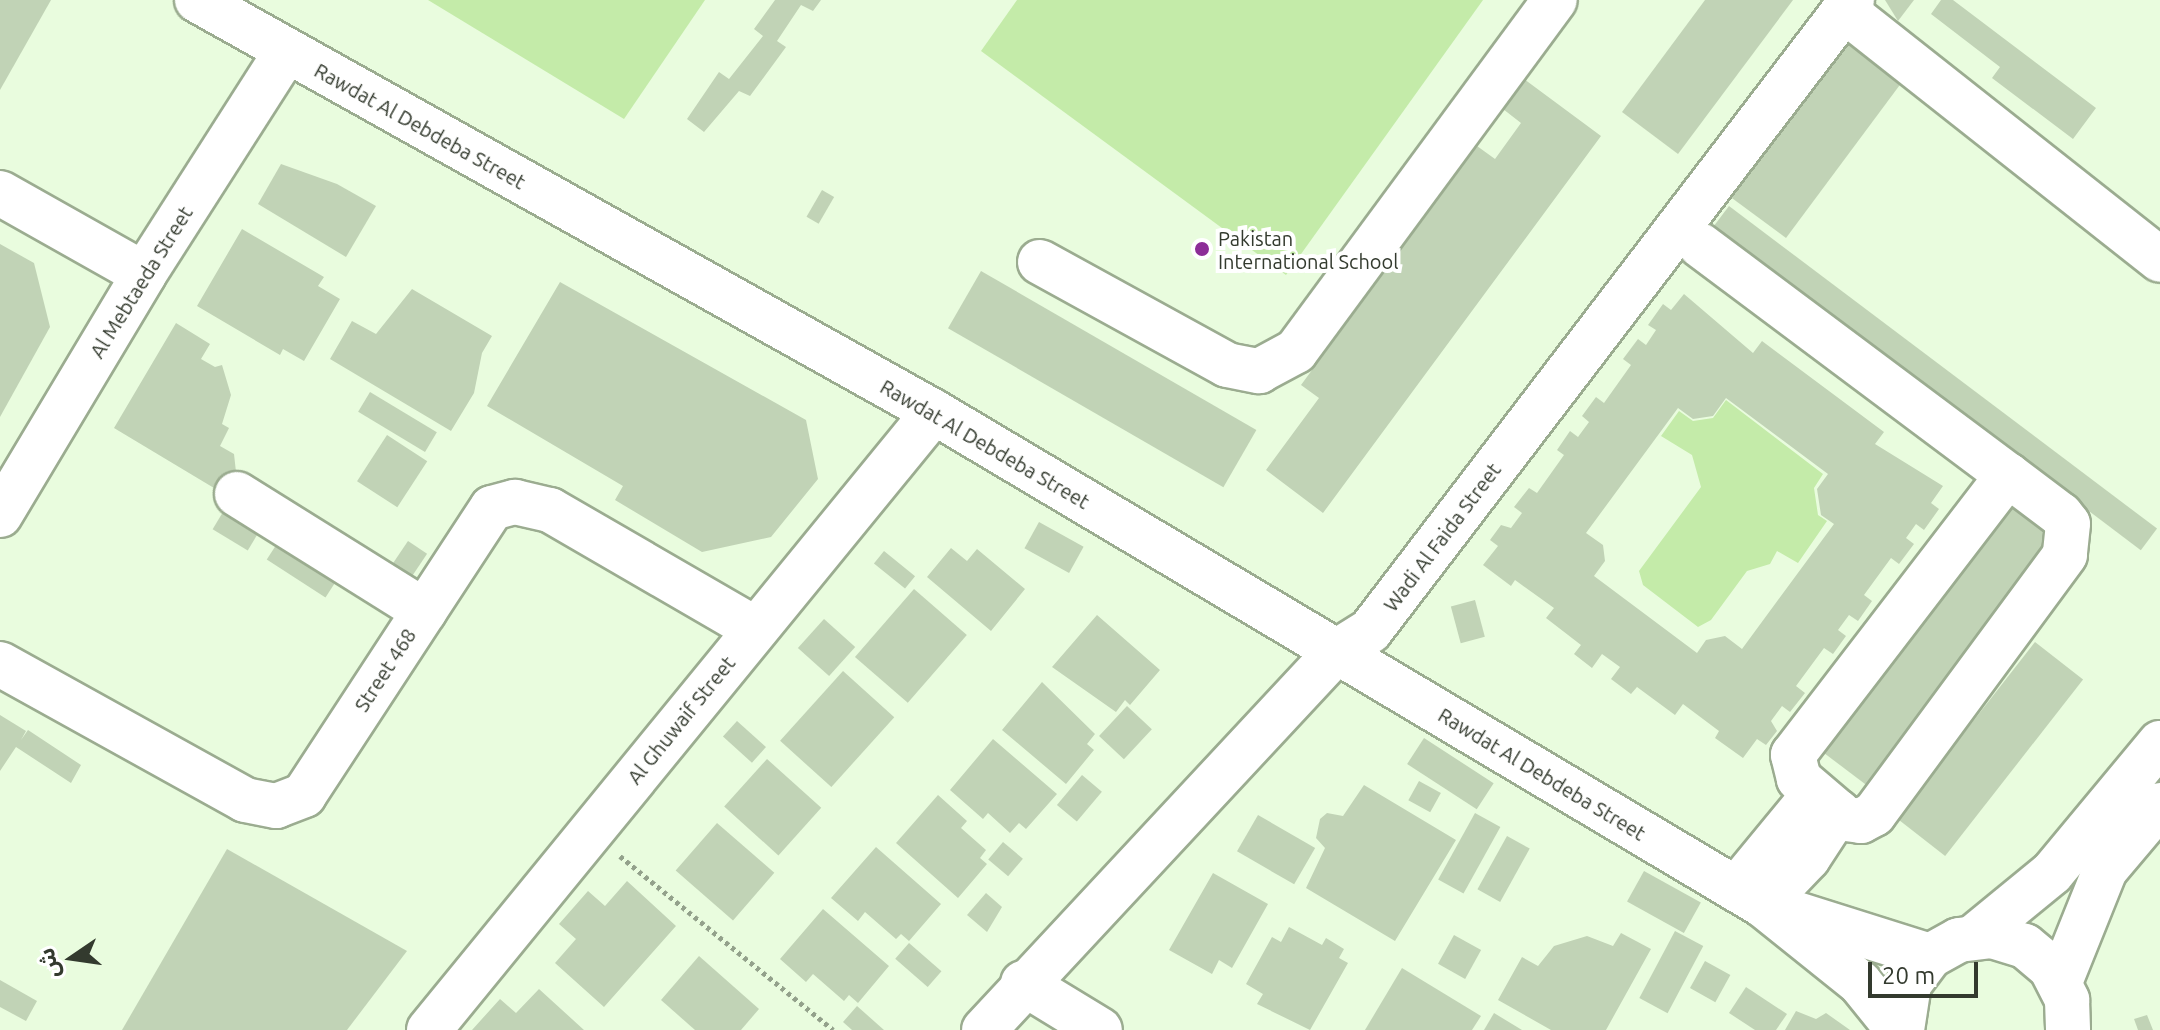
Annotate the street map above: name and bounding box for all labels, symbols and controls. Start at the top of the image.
street label: Rawdat Al Debdeba Street [310,58,530,194]
street label: Al Mebtaeda Street [85,202,197,362]
place label: Pakistan International School [1218,226,1398,273]
marker: Pakistan International School [1193,240,1211,258]
street label: Rawdat Al Debdeba Street [876,374,1094,514]
street label: Wadi Al Faida Street [1378,458,1506,616]
street label: Street 468 [349,624,421,716]
street label: Al Ghuwaif Street [622,651,740,789]
street label: Rawdat Al Debdeba Street [1434,703,1650,845]
north arrow [32,918,112,998]
text: ش [33,946,64,981]
scale bar [1872,946,1982,996]
text: 20 m [1882,962,1935,989]

